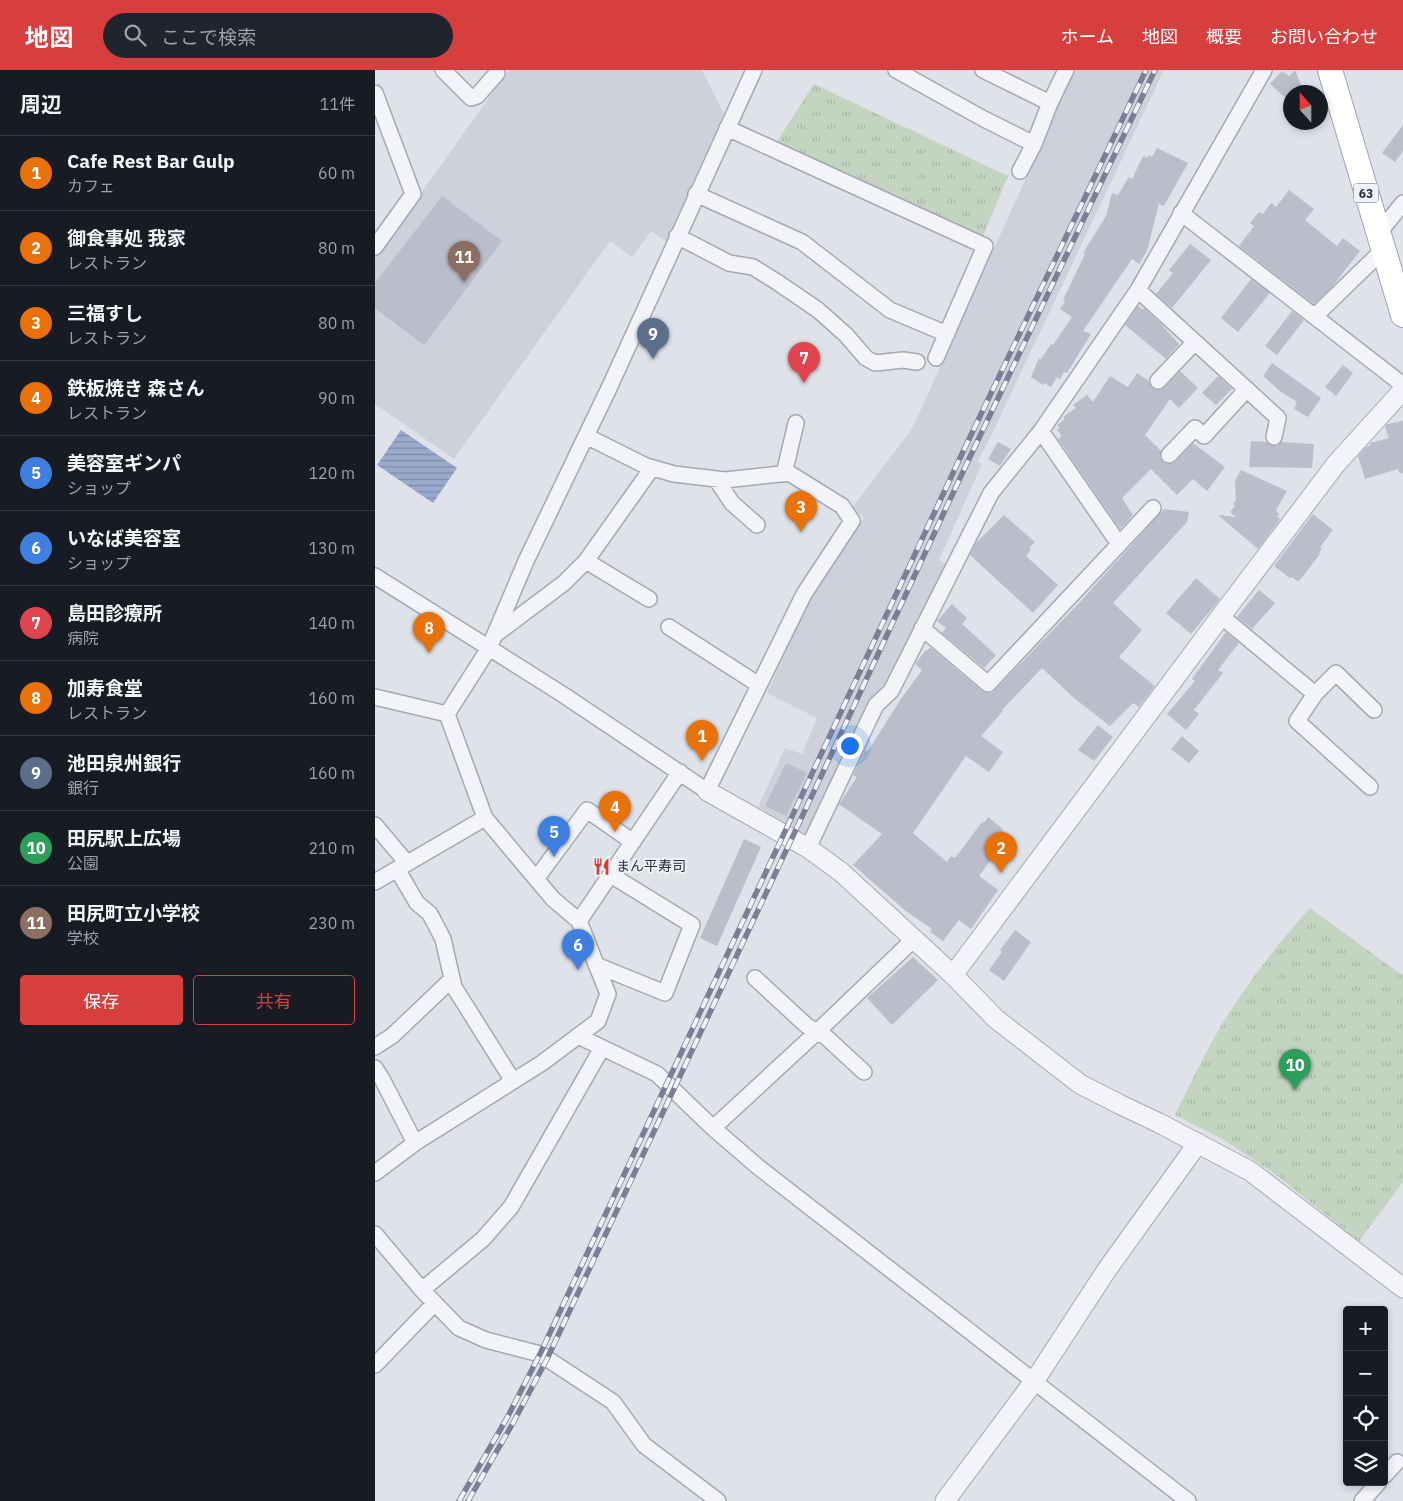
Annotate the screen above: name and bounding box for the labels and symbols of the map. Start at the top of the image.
north arrow [1283,85,1328,130]
road number: 63 [1353,184,1379,202]
pin: 11 [448,241,480,282]
pin: 9 [637,318,669,359]
pin: 7 [788,342,820,383]
pin: 3 [785,491,817,532]
pin: 8 [413,612,445,653]
pin: 1 [686,720,718,761]
your location [837,733,863,759]
pin: 4 [599,791,631,832]
pin: 5 [538,816,570,857]
pin: 2 [985,832,1017,873]
restaurant icon: まん平寿司 [592,856,612,876]
place label: まん平寿司 [616,857,686,875]
pin: 6 [562,929,594,970]
pin: 10 [1279,1049,1311,1090]

